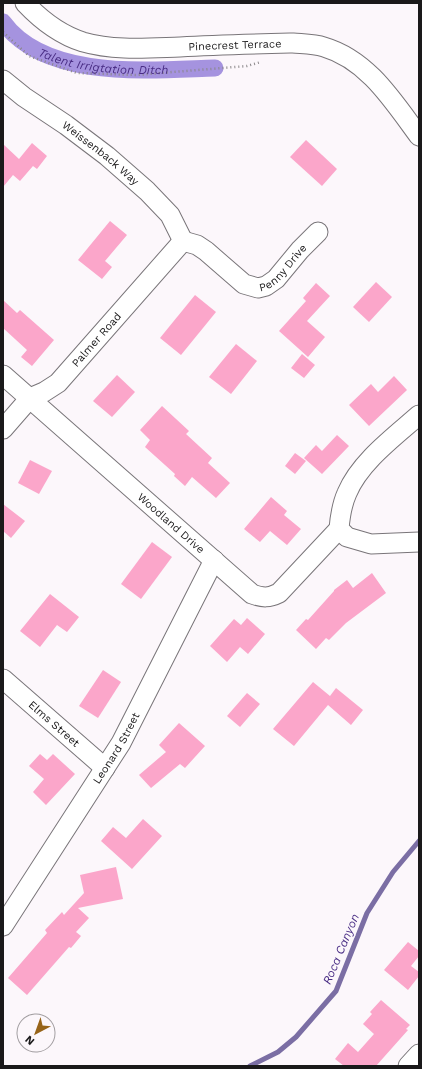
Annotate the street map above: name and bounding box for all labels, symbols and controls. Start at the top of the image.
street label: Pinecrest Terrace [188,37,282,53]
water label: Talent Irrigtation Ditch [36,45,169,77]
street label: Weissenback Way [60,118,142,188]
street label: Penny Drive [258,241,309,294]
street label: Palmer Road [69,310,124,369]
street label: Woodland Drive [135,490,207,556]
street label: Elms Street [26,698,83,750]
street label: Leonard Street [90,710,142,786]
water label: Roca Canyon [320,912,362,986]
north arrow [16,1013,56,1053]
text: N [22,1033,37,1048]

